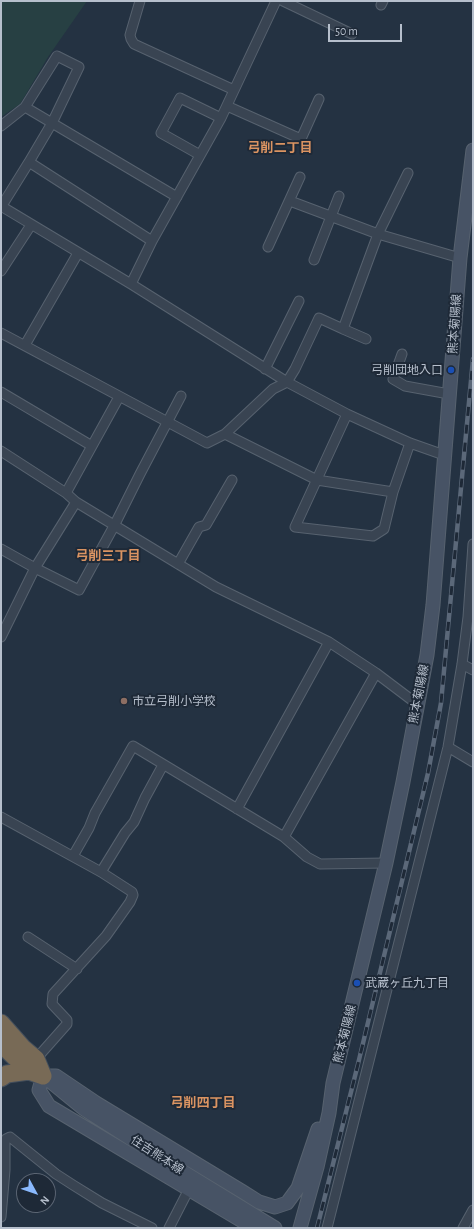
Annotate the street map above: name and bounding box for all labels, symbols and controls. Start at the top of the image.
scale bar [330,16,404,42]
text: 50 m [335,25,358,37]
district label: 弓削二丁目 [248,140,312,156]
street label: 熊本菊陽線 [446,294,464,354]
place label: 弓削団地入口 [371,363,443,377]
marker: 弓削団地入口 [446,365,456,375]
district label: 弓削三丁目 [76,548,140,564]
street label: 熊本菊陽線 [406,663,432,725]
place label: 市立弓削小学校 [132,694,216,708]
marker: 市立弓削小学校 [119,696,129,706]
place label: 武蔵ヶ丘九丁目 [365,976,449,990]
marker: 武蔵ヶ丘九丁目 [352,978,362,988]
street label: 熊本菊陽線 [331,1003,359,1065]
district label: 弓削四丁目 [171,1095,235,1111]
street label: 住吉熊本線 [128,1133,186,1177]
north arrow [16,1173,56,1213]
text: N [38,1194,51,1207]

